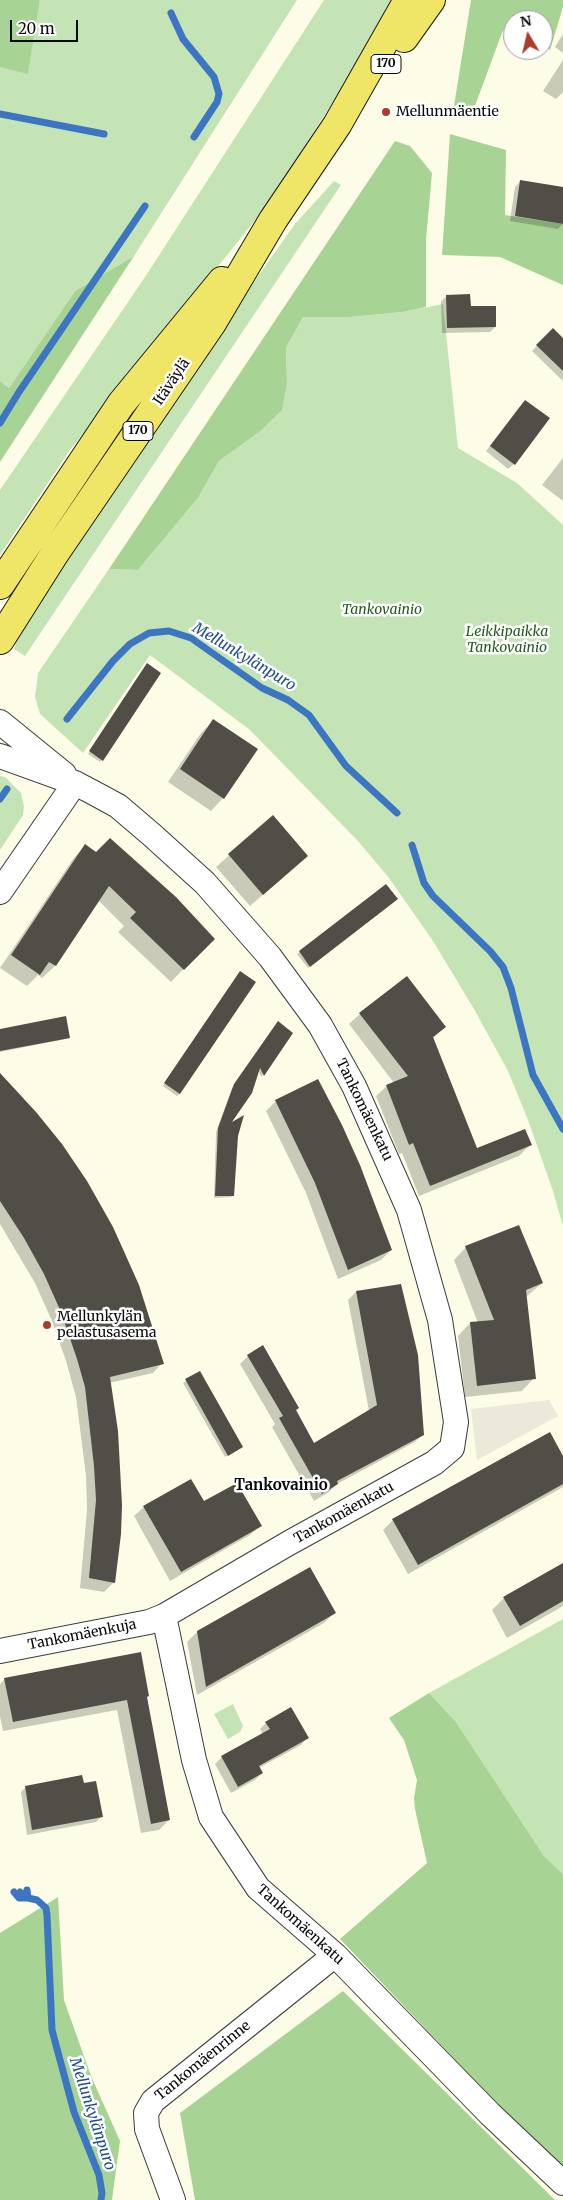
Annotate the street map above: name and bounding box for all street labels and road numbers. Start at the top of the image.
road number: 170 [371,54,401,74]
street label: Itäväylä [150,356,194,408]
road number: 170 [123,422,153,441]
street label: Tankomäenkatu [332,1056,396,1164]
street label: Tankomäenkatu [291,1479,397,1547]
street label: Tankomäenkuja [26,1616,138,1654]
street label: Tankomäenkatu [253,1881,347,1969]
street label: Tankomäenrinne [152,2017,254,2105]

